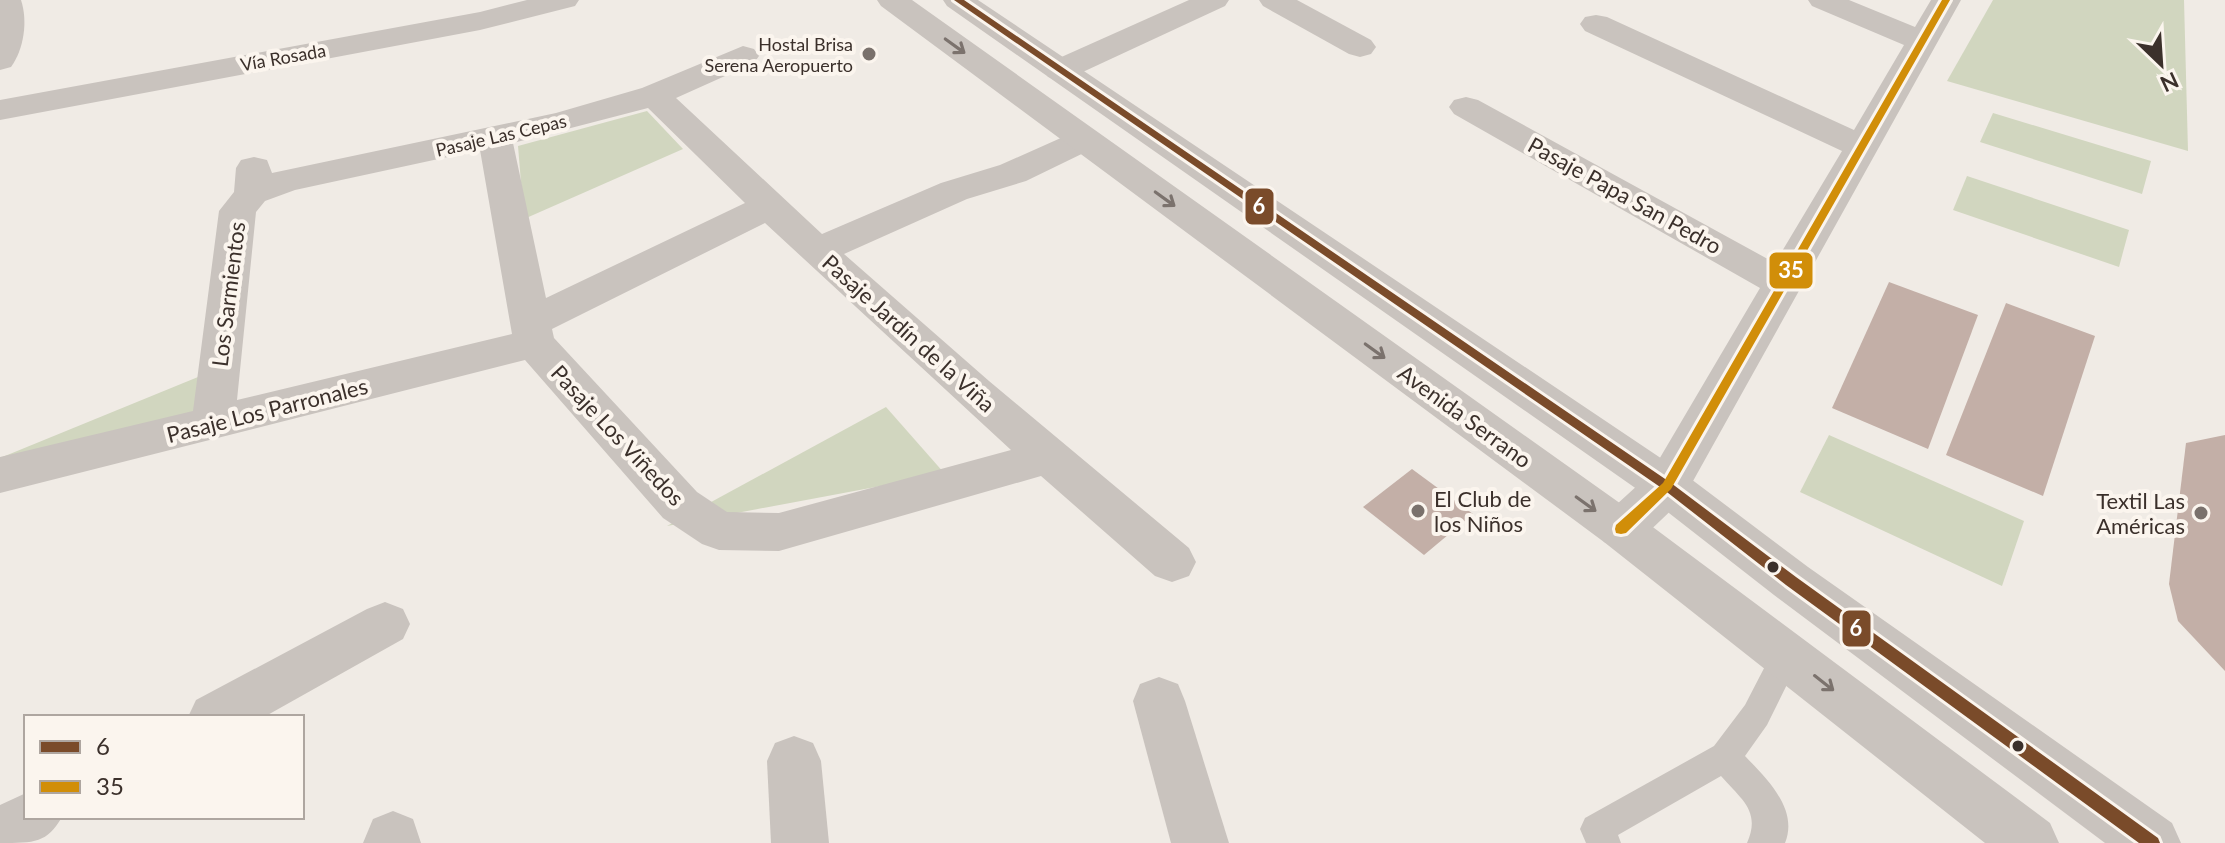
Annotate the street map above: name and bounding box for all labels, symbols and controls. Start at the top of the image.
north arrow [2121,24,2201,104]
place label: Hostal Brisa Serena Aeropuerto [704,33,853,76]
one-way arrow [943,38,965,54]
street label: Vía Rosada [239,39,327,75]
marker: Hostal Brisa Serena Aeropuerto [860,45,878,63]
text: N [2156,67,2183,98]
street label: Pasaje Las Cepas [434,109,569,161]
street label: Pasaje Papa San Pedro [1524,131,1726,259]
line badge: 6 [1244,187,1275,226]
one-way arrow [1154,190,1175,207]
text: 6 [1253,192,1266,219]
street label: Los Sarmientos [206,220,250,368]
street label: Pasaje Jardín de la Viña [817,248,1001,418]
line badge: 35 [1768,251,1814,290]
text: 35 [1778,256,1804,283]
one-way arrow [1364,343,1386,360]
street label: Pasaje Los Viñedos [546,359,690,511]
street label: Avenida Serrano [1393,359,1537,473]
street label: Pasaje Los Parronales [164,372,370,448]
place label: El Club de los Niños [1434,485,1531,537]
place label: Textil Las Américas [2096,487,2185,539]
one-way arrow [1575,495,1596,512]
marker: El Club de los Niños [1409,502,1427,520]
marker: Textil Las Américas [2192,504,2210,522]
unlabelled marker [1765,559,1781,575]
line badge: 6 [1841,609,1872,648]
text: 6 [1850,614,1863,641]
one-way arrow [1813,675,1834,692]
legend [24,715,304,819]
text: 6 [96,731,110,760]
unlabelled marker [2010,738,2026,754]
text: 35 [96,771,124,800]

